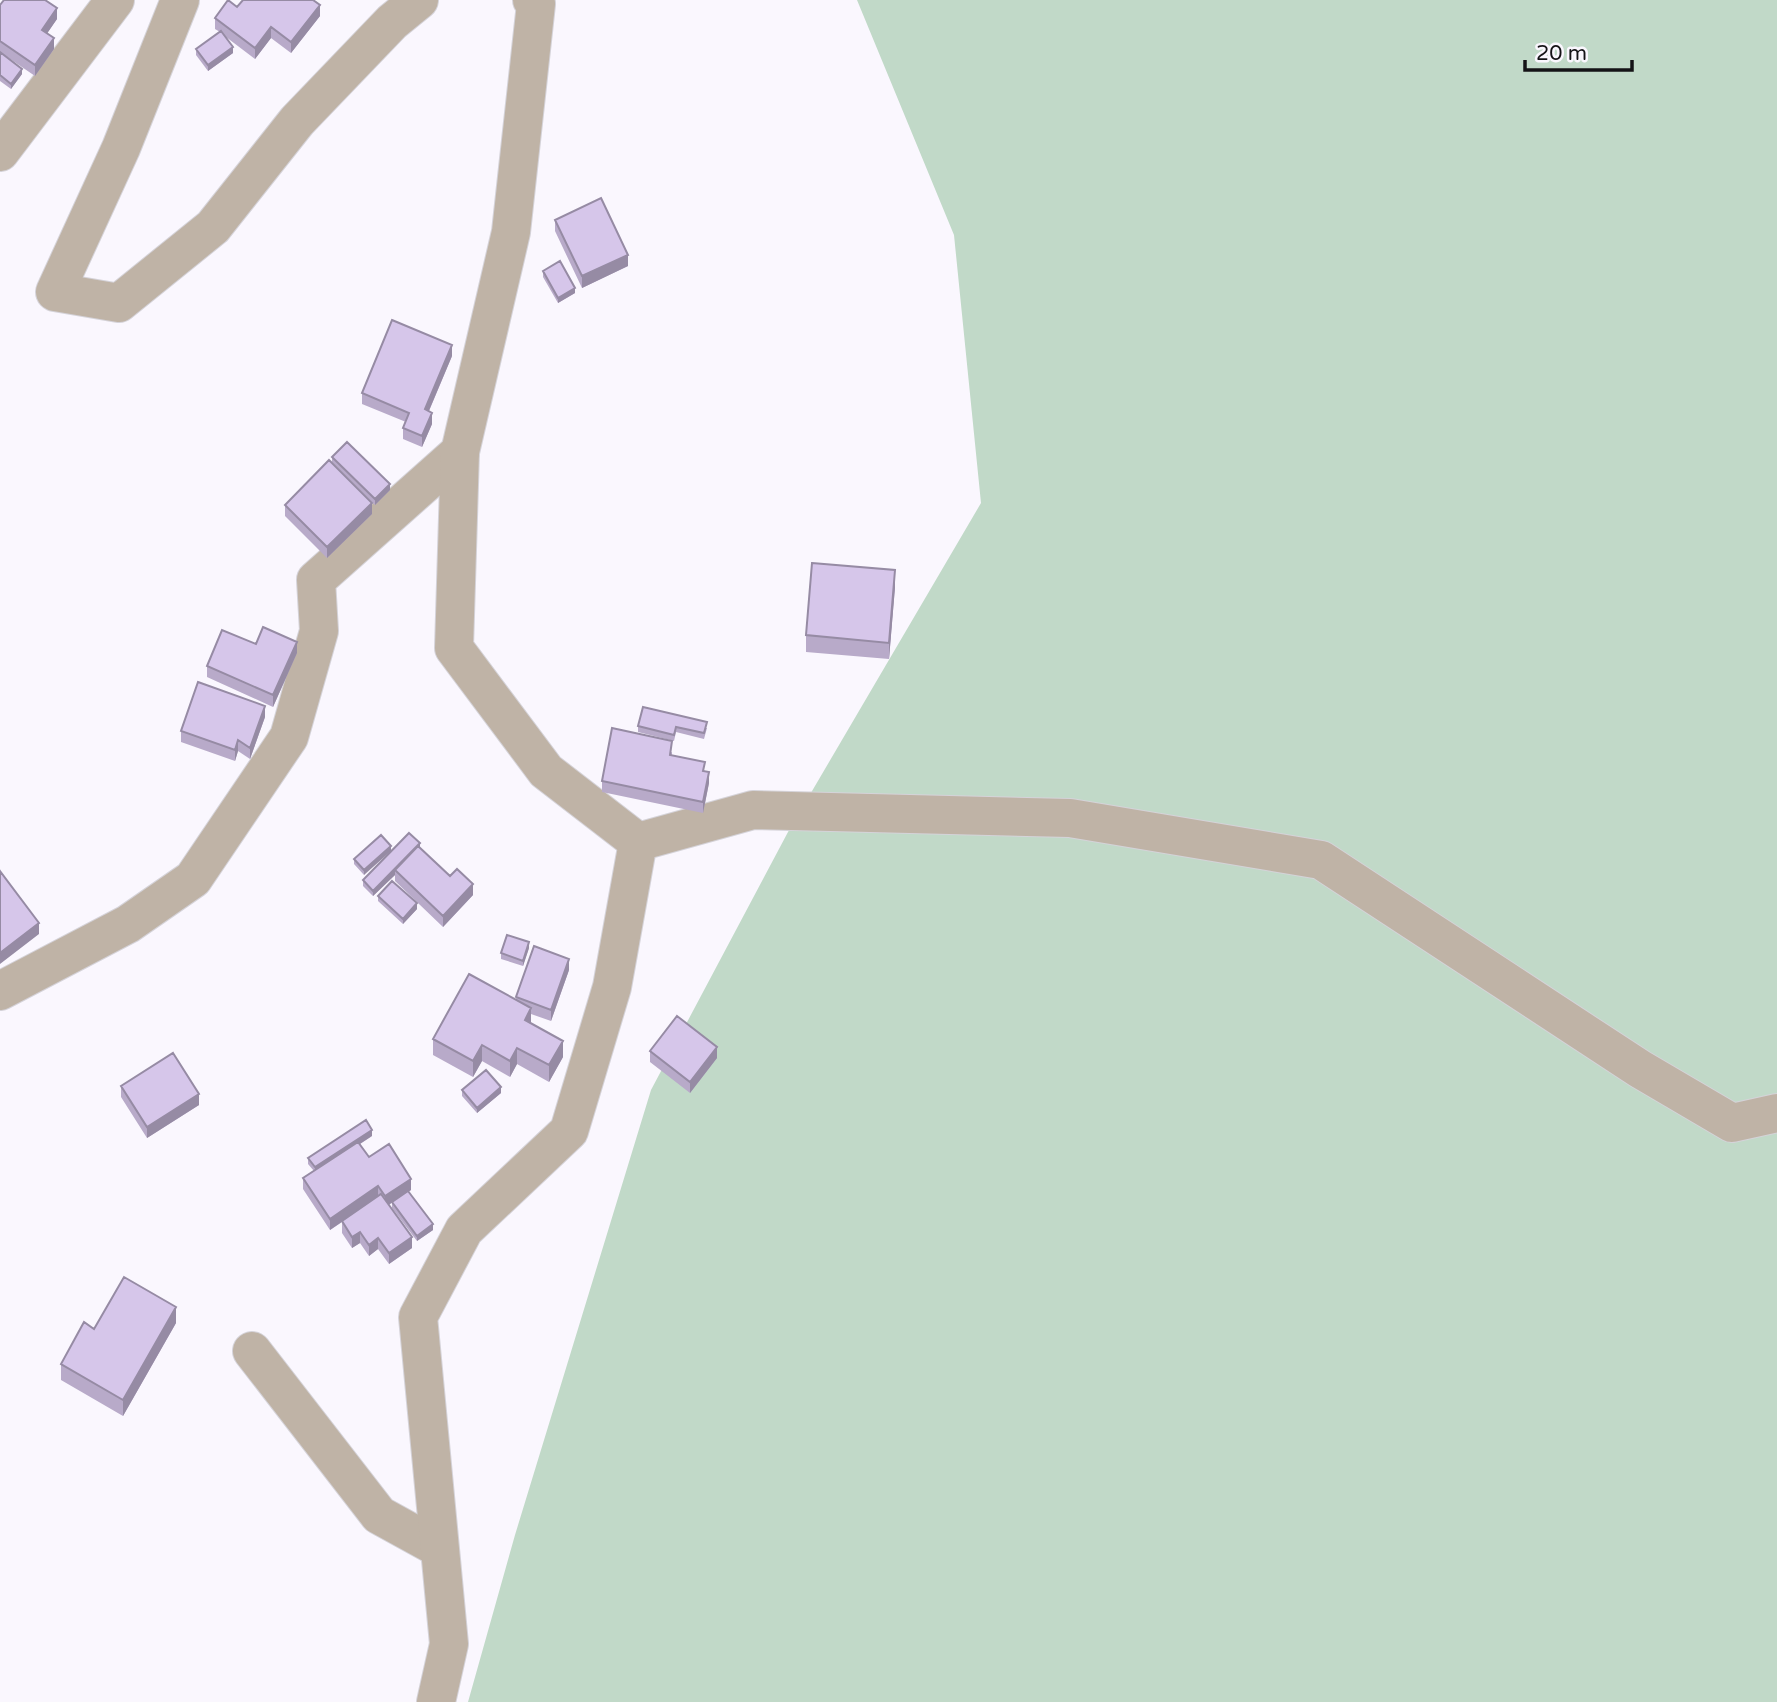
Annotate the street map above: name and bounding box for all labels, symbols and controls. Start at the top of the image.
scale bar [1525,28,1632,72]
text: 20 m [1536,41,1587,66]

